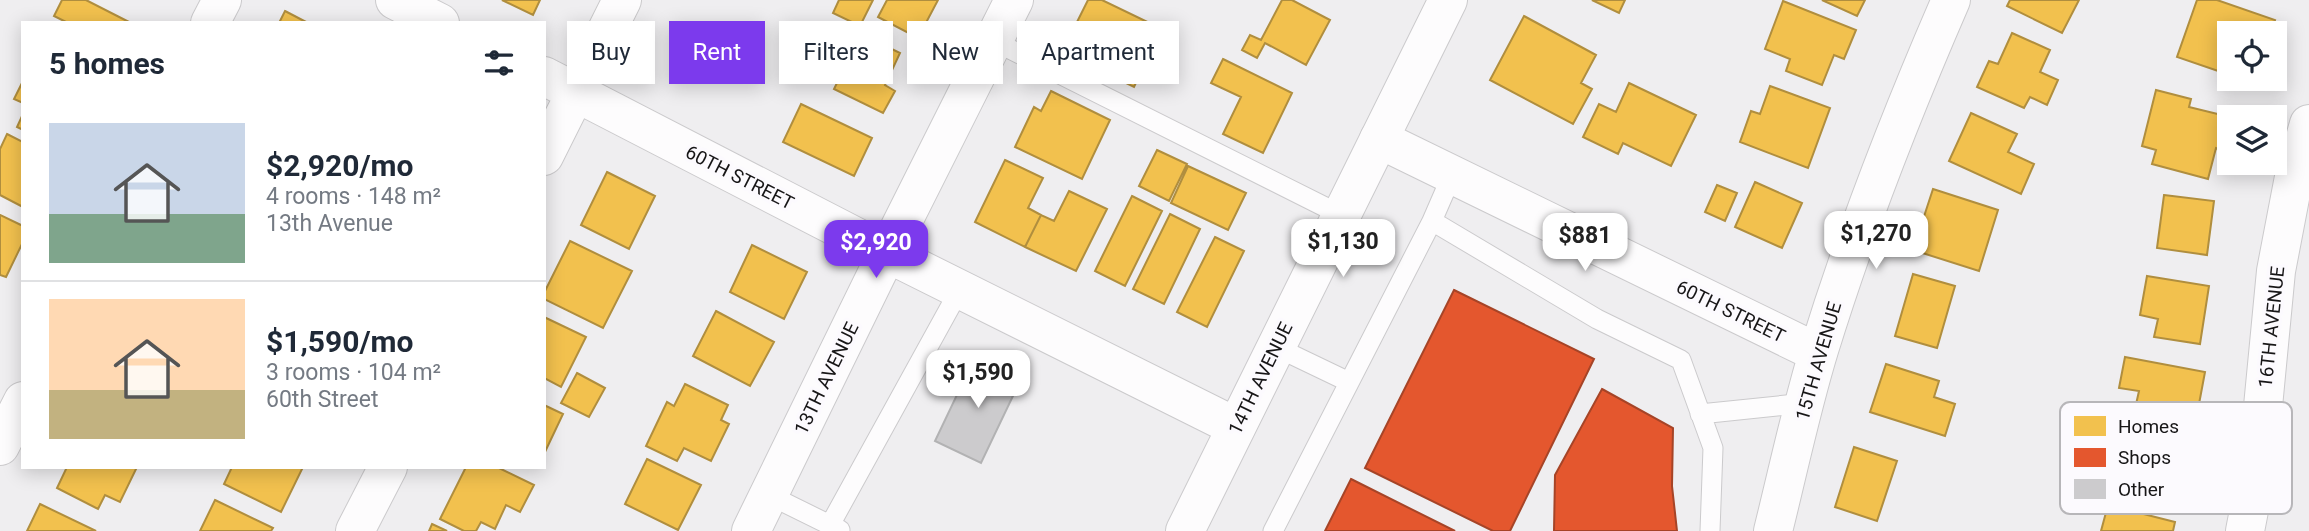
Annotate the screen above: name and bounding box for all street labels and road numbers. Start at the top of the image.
street label: 60TH STREET [682,140,798,215]
street label: 16TH AVENUE [2254,265,2289,389]
street label: 60TH STREET [1673,275,1789,348]
street label: 15TH AVENUE [1791,299,1846,423]
street label: 13TH AVENUE [789,318,864,438]
street label: 14TH AVENUE [1223,318,1298,438]

